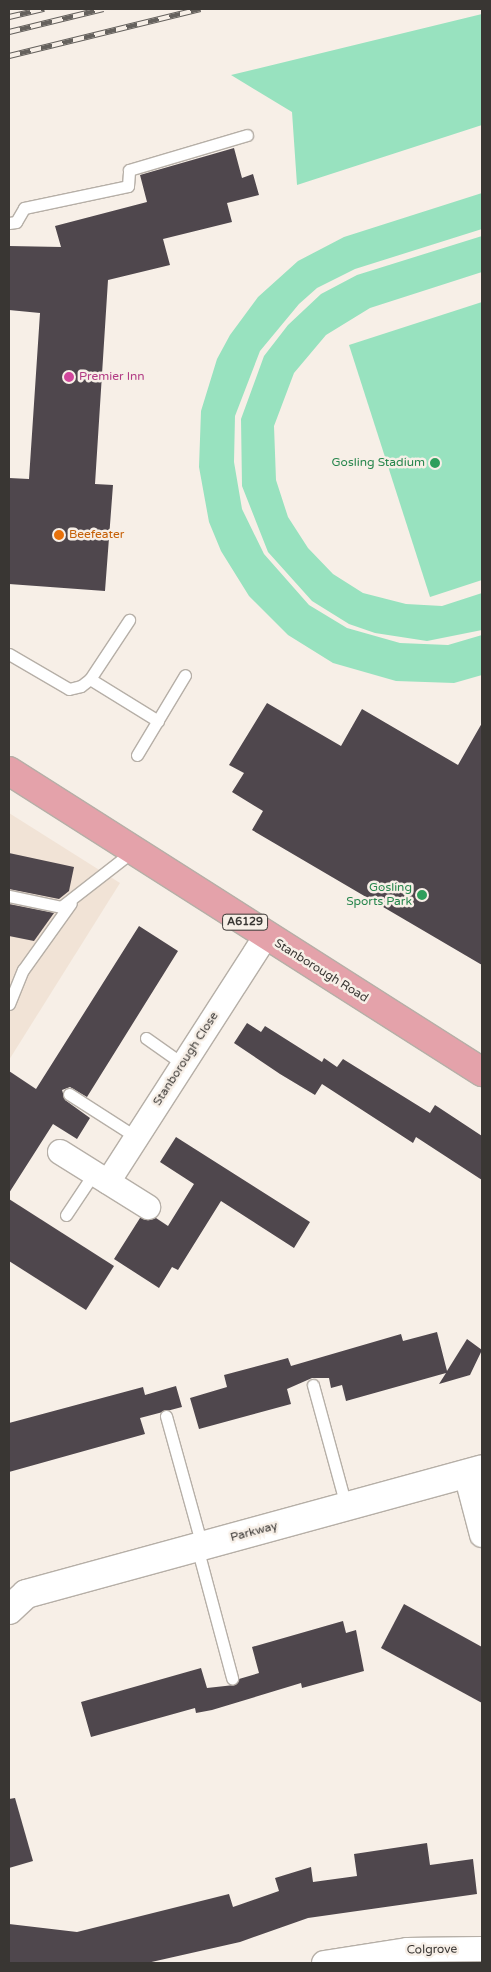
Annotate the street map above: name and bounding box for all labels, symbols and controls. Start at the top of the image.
place label: Premier Inn [79,370,145,384]
marker: Premier Inn [63,371,75,383]
place label: Gosling Stadium [332,456,425,470]
marker: Gosling Stadium [429,457,441,469]
place label: Beefeater [69,528,124,542]
marker: Beefeater [53,529,65,541]
place label: Gosling Sports Park [346,881,412,909]
marker: Gosling Sports Park [416,889,428,901]
road number: A6129 [221,914,269,930]
street label: Stanborough Road [271,936,371,1006]
street label: Stanborough Close [150,1009,222,1109]
street label: Parkway [229,1519,279,1545]
street label: Colgrove [407,1942,457,1958]

